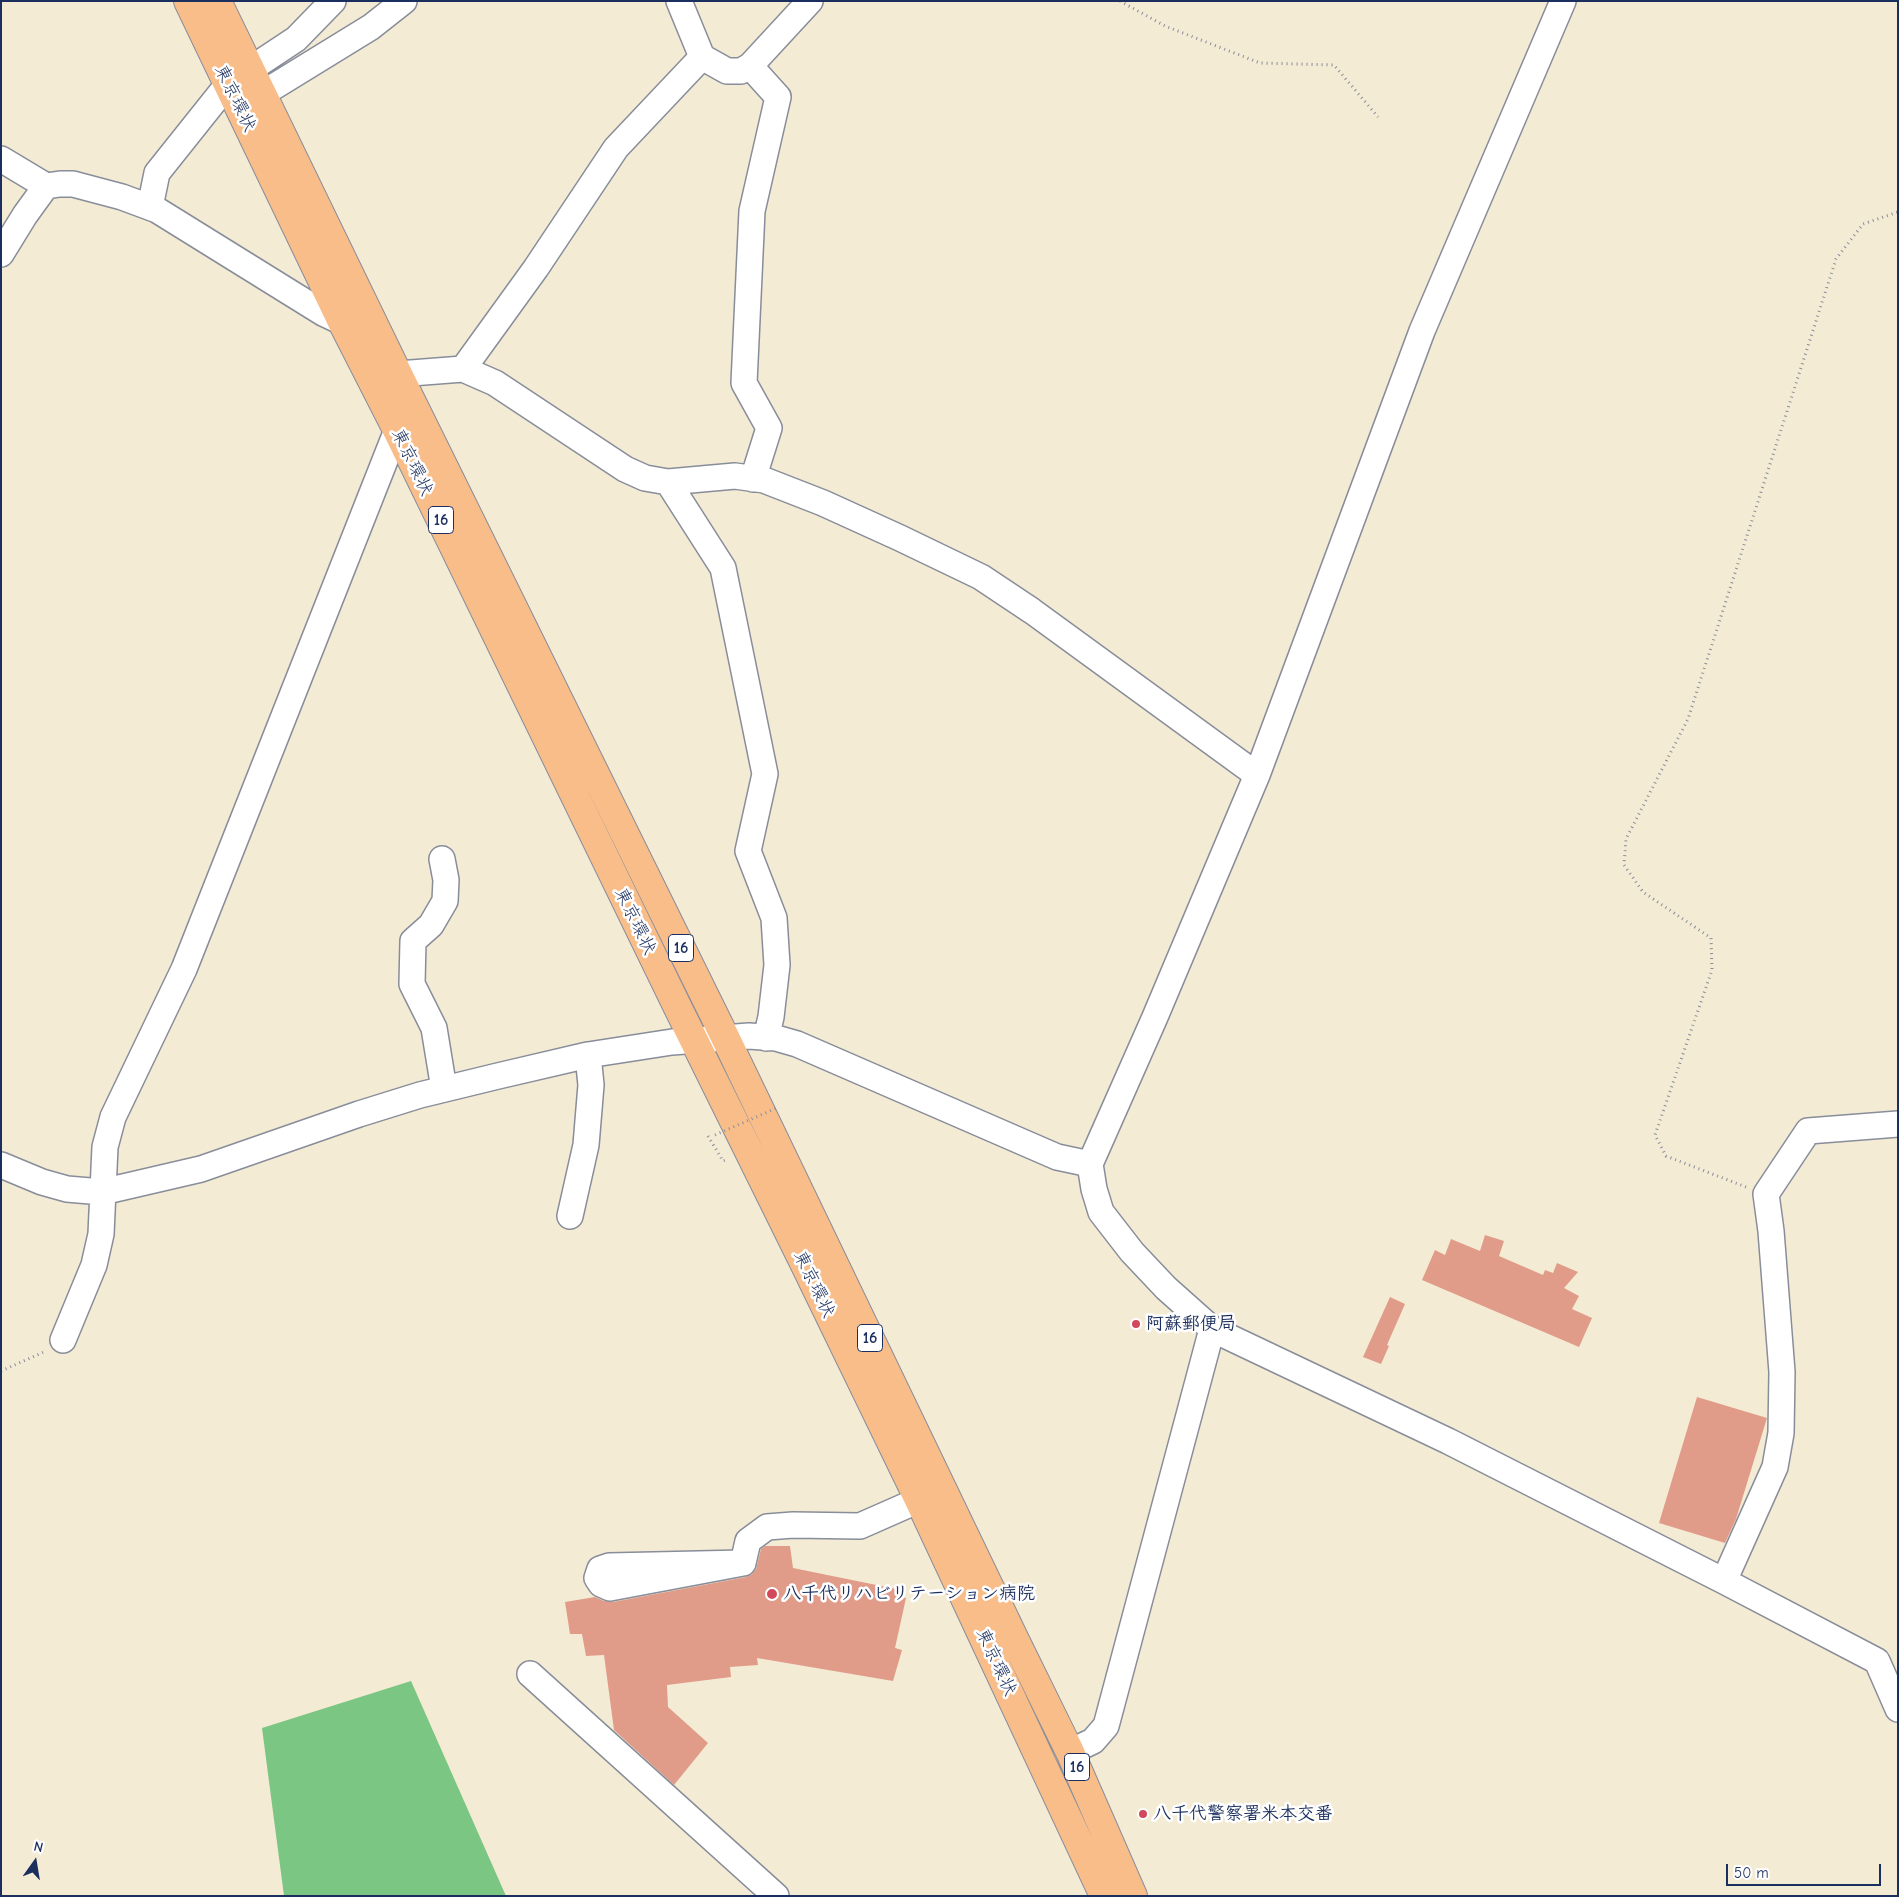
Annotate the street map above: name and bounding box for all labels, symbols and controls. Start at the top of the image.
street label: 東京環状 [210,61,260,135]
street label: 東京環状 [387,425,437,499]
road number: 16 [428,506,454,534]
street label: 東京環状 [610,884,660,958]
road number: 16 [668,934,694,961]
street label: 東京環状 [789,1247,839,1321]
place label: 阿蘇郵便局 [1146,1313,1236,1335]
marker: 阿蘇郵便局 [1130,1318,1142,1330]
road number: 16 [858,1325,882,1352]
place label: 八千代リハビリテーション病院 [783,1583,1035,1605]
marker: 八千代リハビリテーション病院 [765,1587,779,1601]
street label: 東京環状 [971,1625,1021,1699]
road number: 16 [1064,1754,1090,1780]
place label: 八千代警察署米本交番 [1153,1803,1333,1825]
marker: 八千代警察署米本交番 [1137,1808,1149,1820]
north arrow [10,1837,60,1887]
text: N [32,1838,45,1856]
scale bar [1729,1854,1884,1886]
text: 50 m [1734,1864,1769,1882]

